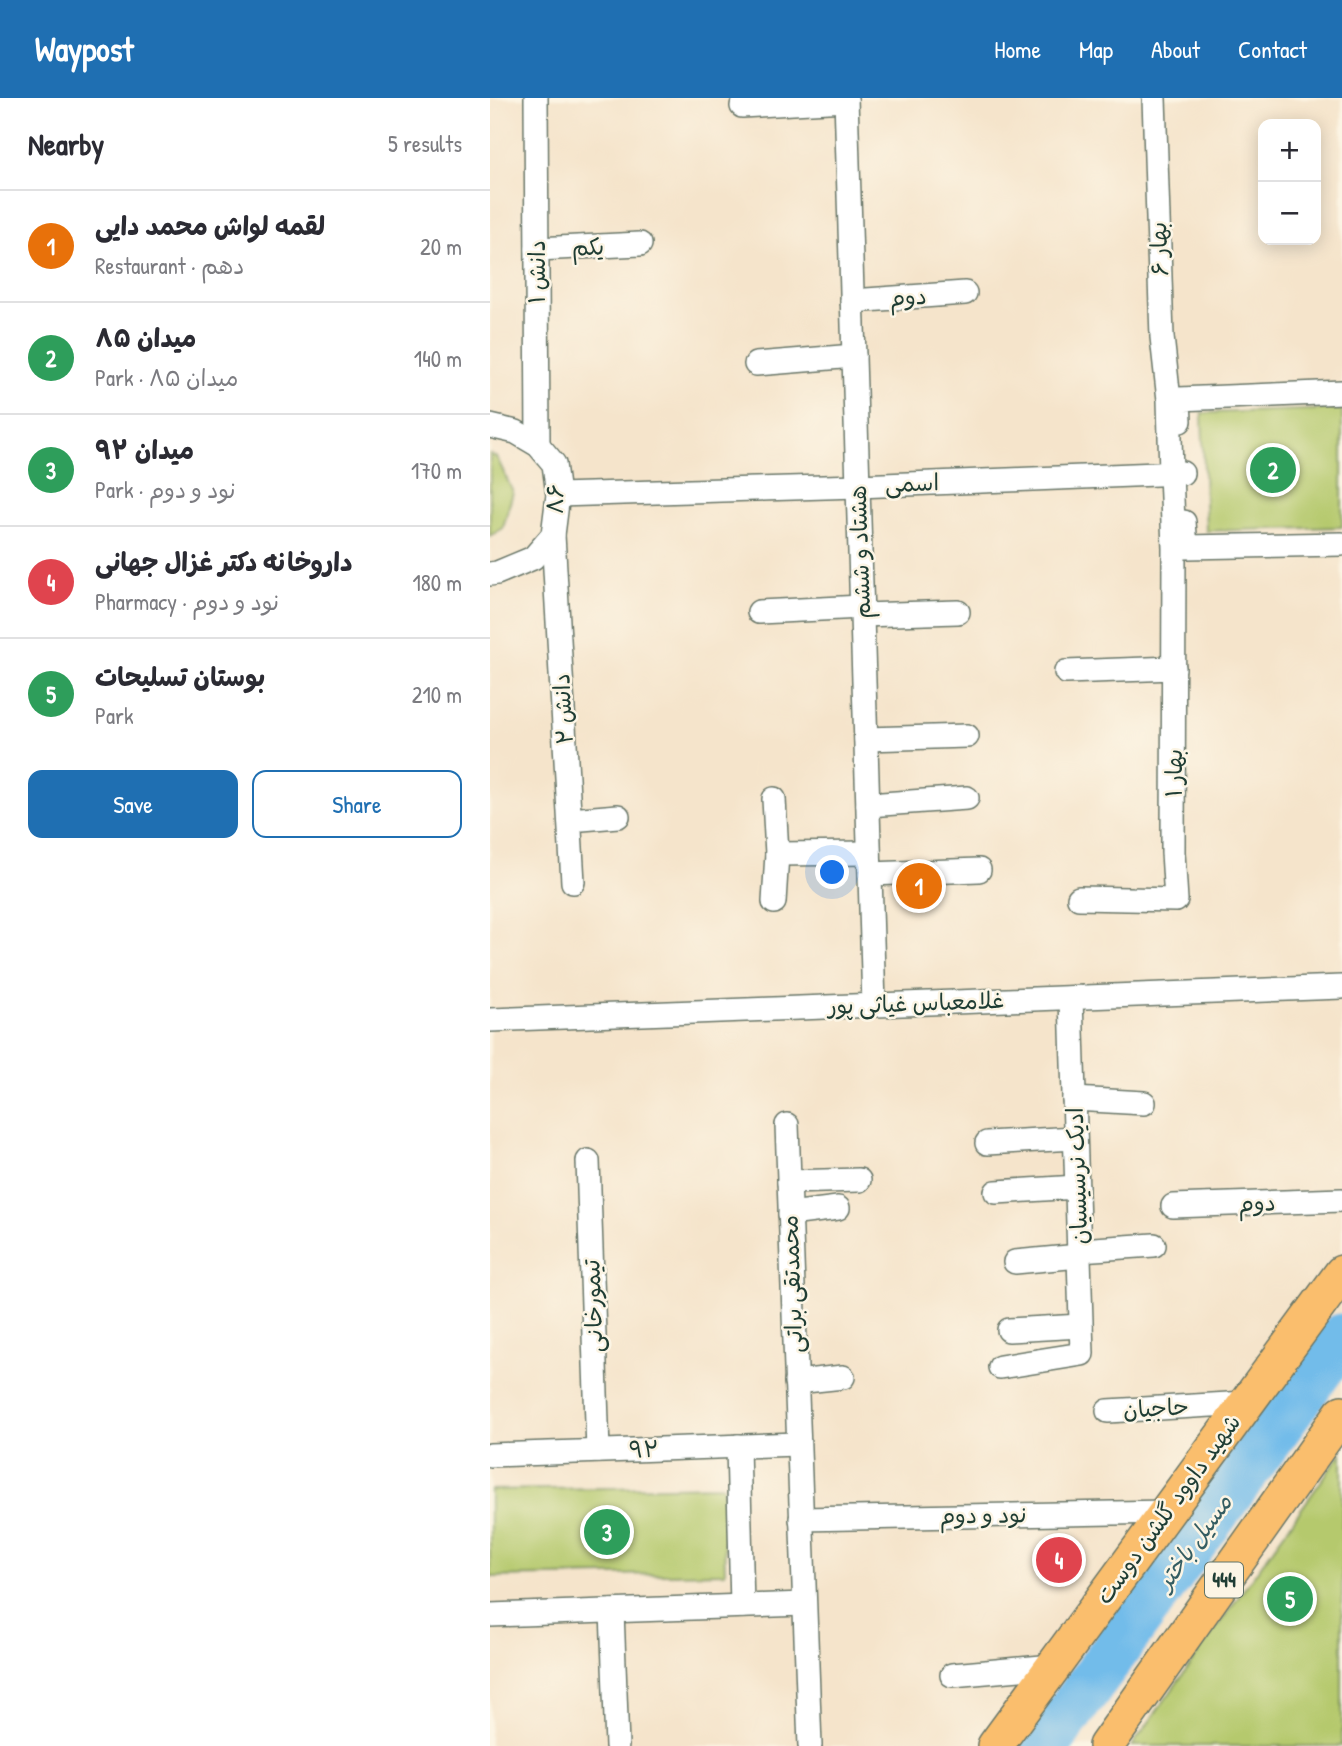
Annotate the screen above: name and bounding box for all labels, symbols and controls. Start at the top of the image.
text: Waypost [35,27,134,71]
text: Home [994,33,1041,65]
text: Map [1079,33,1113,65]
text: About [1151,33,1200,65]
text: Contact [1238,33,1307,65]
map controls [1258,119,1321,245]
button: + [1258,119,1321,182]
text: Nearby [28,124,104,164]
text: 5 results [388,128,462,159]
button: − [1258,182,1321,245]
text: لقمه لواش محمد دايى [95,208,325,243]
street label: بهار ۶ [1142,221,1175,277]
street label: یکم [571,230,605,266]
text: 1 [47,231,55,262]
text: 20 m [420,231,462,262]
street label: دانش ۱ [521,240,552,304]
text: Restaurant · دهم [95,250,244,281]
street label: دوم [888,280,928,316]
text: میدان ۸۵ [95,320,196,355]
text: 2 [46,343,56,374]
text: 140 m [414,343,462,374]
text: Park · میدان ۸۵ [95,362,238,393]
text: میدان ۹۲ [95,432,194,467]
pin: 2 [1250,444,1296,496]
text: 3 [46,455,56,486]
text: 170 m [411,455,462,486]
street label: اسمی [884,466,940,499]
text: Park · نود و دوم [95,474,236,505]
street label: ۸۶ [539,484,570,514]
street label: هشتاد و ششم [842,485,880,619]
text: داروخانه دکتر غزال جهانی [95,544,353,579]
text: 4 [47,567,55,598]
text: 180 m [412,567,462,598]
text: Pharmacy · نود و دوم [95,586,279,617]
text: بوستان تسلیحات [95,659,265,694]
street label: دانش ۲ [545,673,580,745]
text: 5 [46,679,56,710]
text: 210 m [412,679,462,710]
text: Park [95,700,133,731]
street label: بهار ۱ [1158,749,1189,797]
button: Save [28,770,238,838]
button: Share [252,770,462,838]
your location [815,855,849,889]
pin: 1 [896,860,942,912]
street label: غلامعباس غیاثی پور [825,984,1005,1021]
street label: ادیک نرسیسیان [1059,1107,1094,1245]
street label: دوم [1238,1186,1276,1222]
street label: محمدتقی براتی [774,1214,809,1354]
street label: تیمورخانی [575,1259,610,1353]
street label: حاجیان [1122,1390,1190,1425]
street label: شهید داوود گلشن دوست [1088,1408,1247,1610]
street label: ۹۲ [628,1432,660,1465]
water label: مسیل باختر [1146,1487,1239,1598]
street label: نود و دوم [939,1498,1027,1534]
pin: 3 [584,1506,630,1558]
pin: 4 [1036,1534,1082,1586]
road number: 444 [1205,1562,1243,1598]
pin: 5 [1267,1573,1313,1625]

